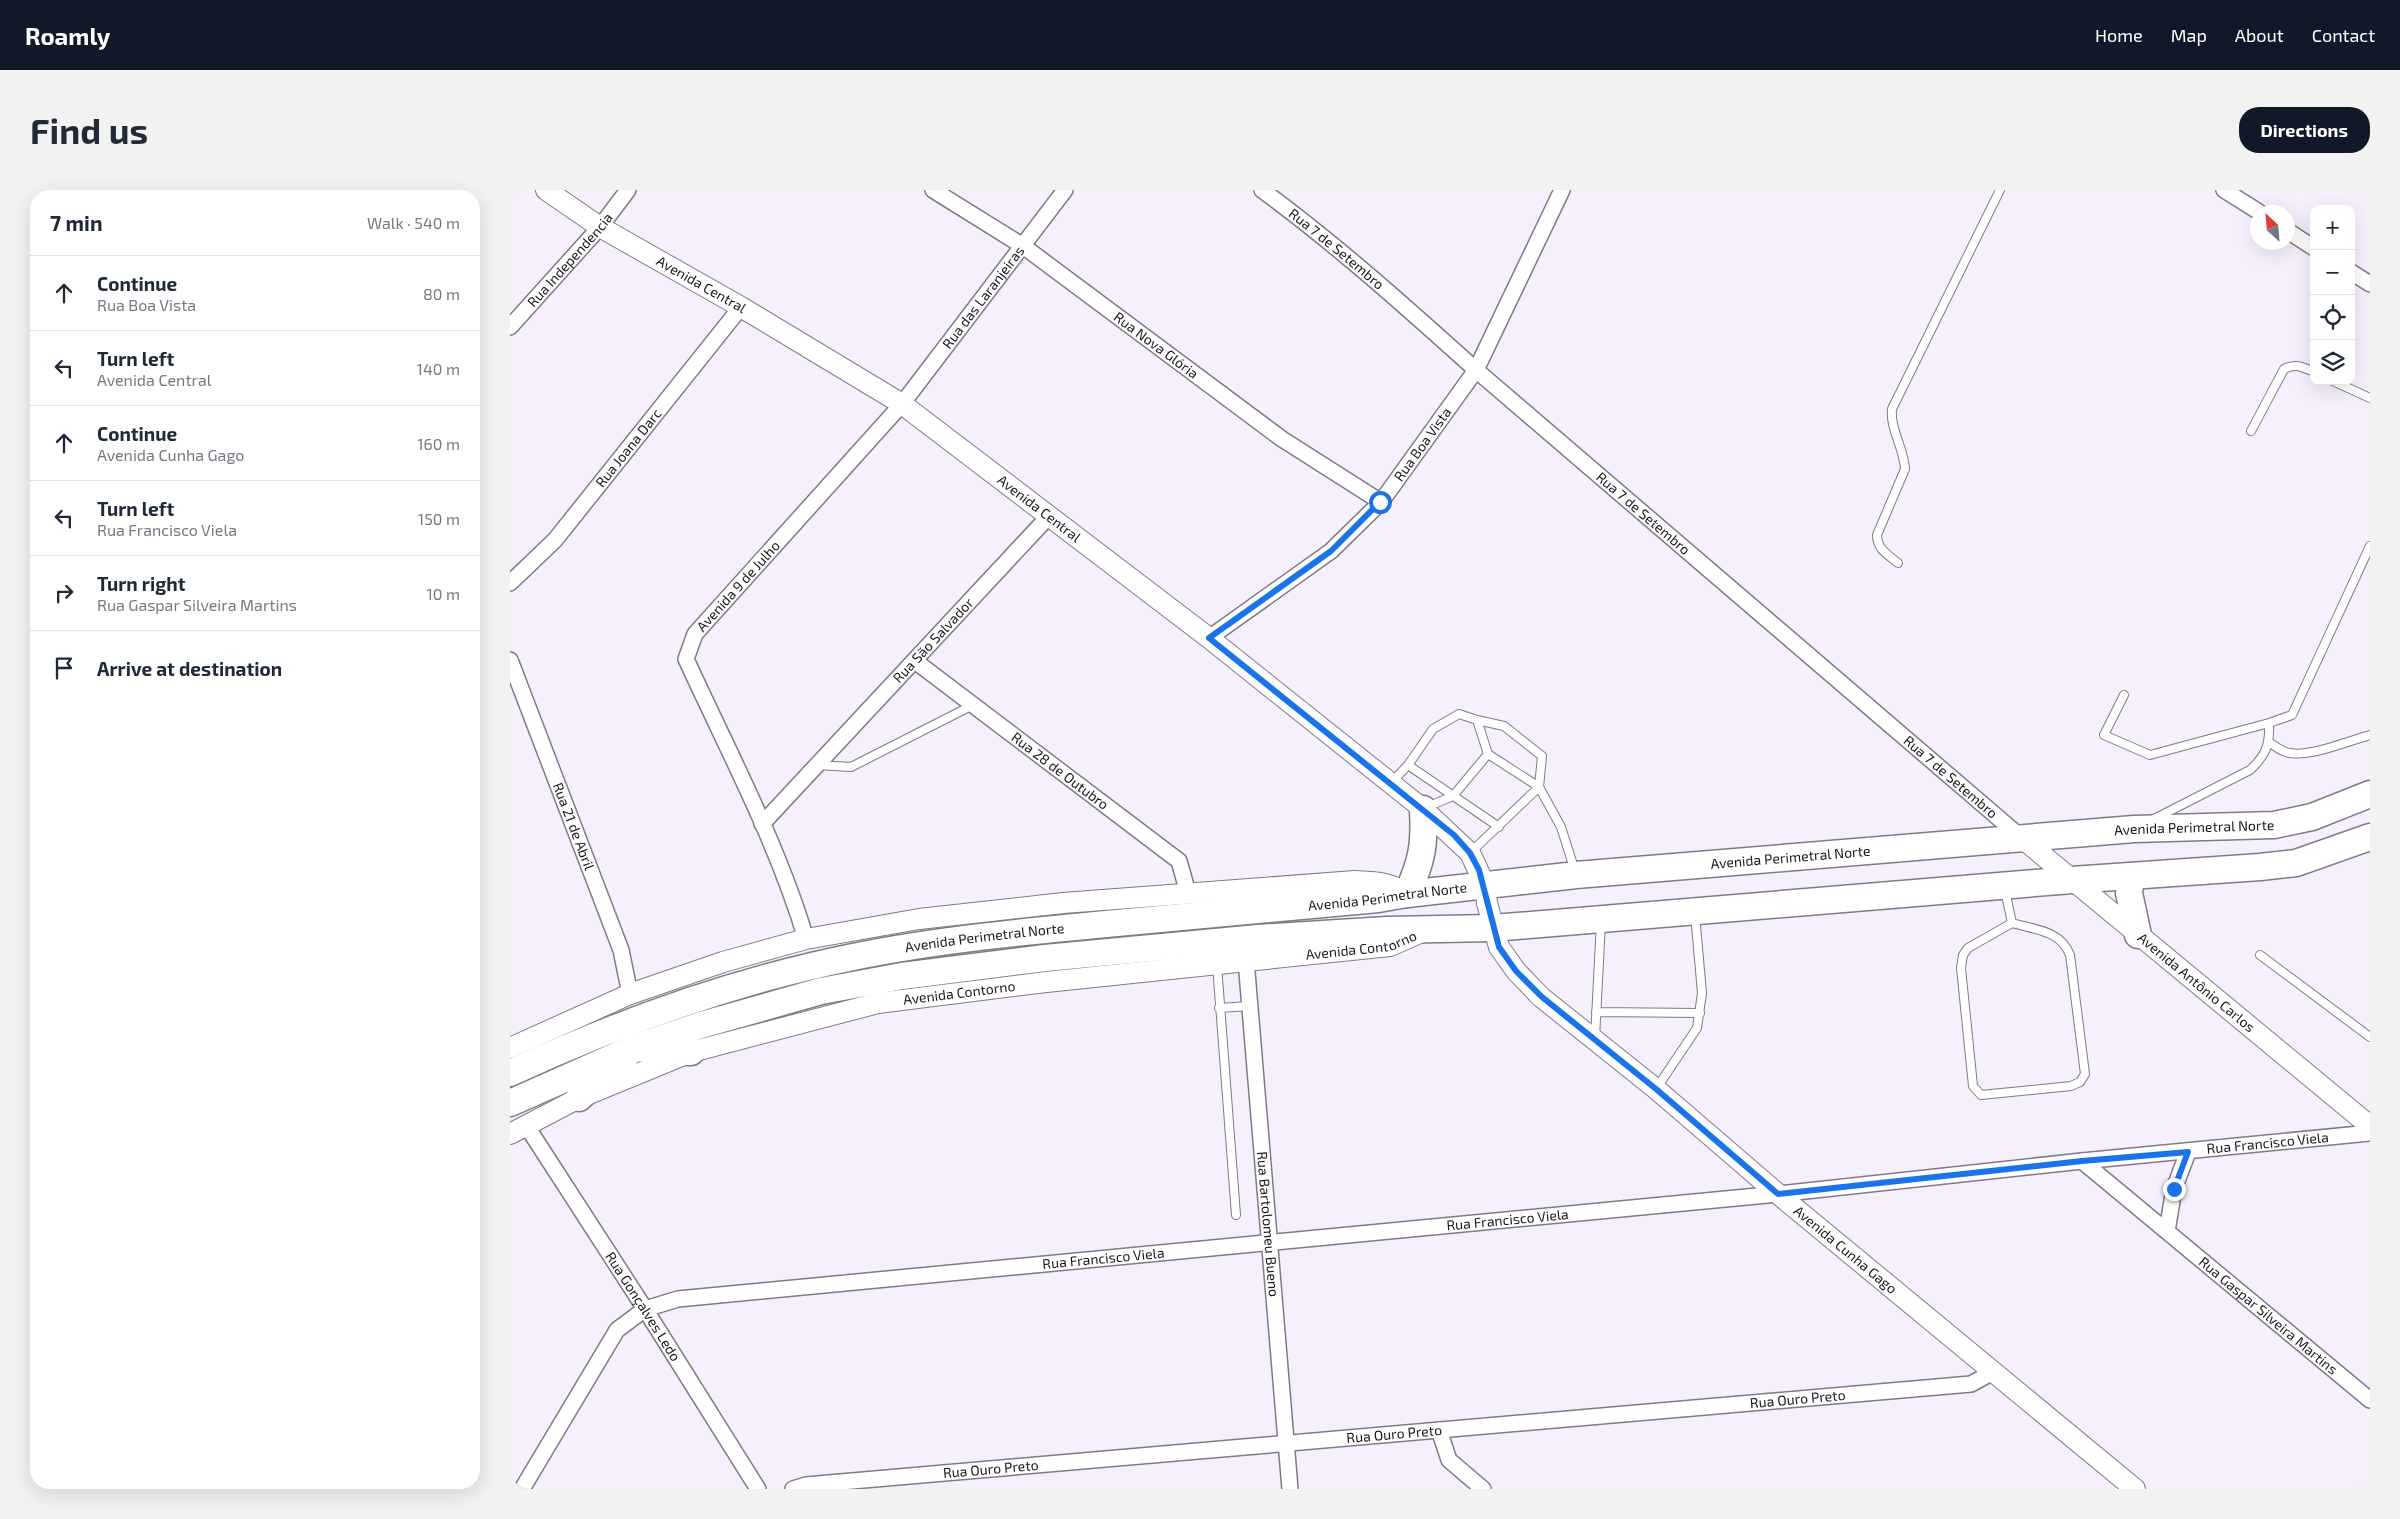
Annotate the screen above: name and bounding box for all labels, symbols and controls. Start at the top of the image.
text: Roamly [25,21,110,50]
text: Home [2095,24,2143,46]
text: Map [2171,24,2207,46]
text: About [2235,24,2284,46]
text: Contact [2312,24,2375,46]
button: Directions [2239,107,2370,153]
text: Find us [30,109,148,151]
street label: Rua 7 de Setembro [1286,204,1388,293]
north arrow [2250,205,2295,250]
map controls [2310,205,2355,385]
button: + [2310,205,2355,250]
street label: Rua Independencia [523,209,616,310]
text: 7 min [50,210,103,235]
text: Walk · 540 m [367,213,460,232]
street label: Rua das Laranjeiras [938,242,1027,352]
button: − [2310,250,2355,295]
street label: Avenida Central [654,252,750,317]
text: Continue [97,272,177,295]
icon: ahead [50,279,78,307]
text: 80 m [423,284,460,303]
text: Rua Boa Vista [97,295,196,314]
button: locate [2310,295,2355,340]
street label: Rua Nova Glória [1111,308,1202,382]
button: layers [2310,340,2355,385]
text: Turn left [97,347,174,370]
icon: left [50,354,78,382]
text: 140 m [417,359,460,378]
text: Avenida Central [97,370,211,389]
street label: Rua Boa Vista [1390,404,1454,484]
street label: Rua Joana Darc [592,405,665,490]
text: Continue [97,422,177,445]
icon: ahead [50,429,78,457]
text: 160 m [417,434,460,453]
text: Avenida Cunha Gago [97,445,244,464]
street label: Rua 7 de Setembro [1593,468,1694,558]
street label: Avenida Central [994,471,1085,546]
route start [1369,491,1392,514]
text: Turn left [97,497,174,520]
icon: left [50,504,78,532]
text: 150 m [418,509,460,528]
text: Rua Francisco Viela [97,520,237,539]
street label: Avenida 9 de Julho [693,537,783,635]
text: Turn right [97,572,185,595]
icon: right [50,579,78,607]
text: 10 m [426,584,460,603]
street label: Rua São Salvador [889,594,977,686]
text: Rua Gaspar Silveira Martins [97,595,297,614]
icon: arrive [50,654,78,682]
text: Arrive at destination [97,657,282,680]
street label: Rua 28 de Outubro [1008,728,1112,813]
street label: Rua 7 de Setembro [1901,732,2001,822]
street label: Rua 21 de Abril [550,780,599,873]
street label: Avenida Perimetral Norte [2113,816,2275,839]
street label: Avenida Perimetral Norte [1710,842,1871,872]
street label: Avenida Perimetral Norte [1307,878,1468,914]
street label: Avenida Perimetral Norte [904,919,1065,955]
street label: Avenida Contorno [1305,926,1419,963]
street label: Avenida Antônio Carlos [2135,929,2259,1035]
street label: Avenida Contorno [902,977,1016,1008]
street label: Rua Francisco Viela [2206,1128,2329,1157]
street label: Rua Bartolomeu Bueno [1254,1151,1283,1298]
route end [2163,1178,2186,1201]
street label: Avenida Cunha Gago [1791,1202,1901,1297]
street label: Rua Francisco Viela [1446,1205,1569,1234]
street label: Rua Francisco Viela [1041,1244,1165,1272]
street label: Rua Gonçalves Ledo [602,1248,685,1364]
street label: Rua Gaspar Silveira Martins [2196,1253,2341,1378]
street label: Rua Ouro Preto [1749,1386,1846,1411]
street label: Rua Ouro Preto [1346,1421,1443,1446]
street label: Rua Ouro Preto [942,1456,1039,1481]

